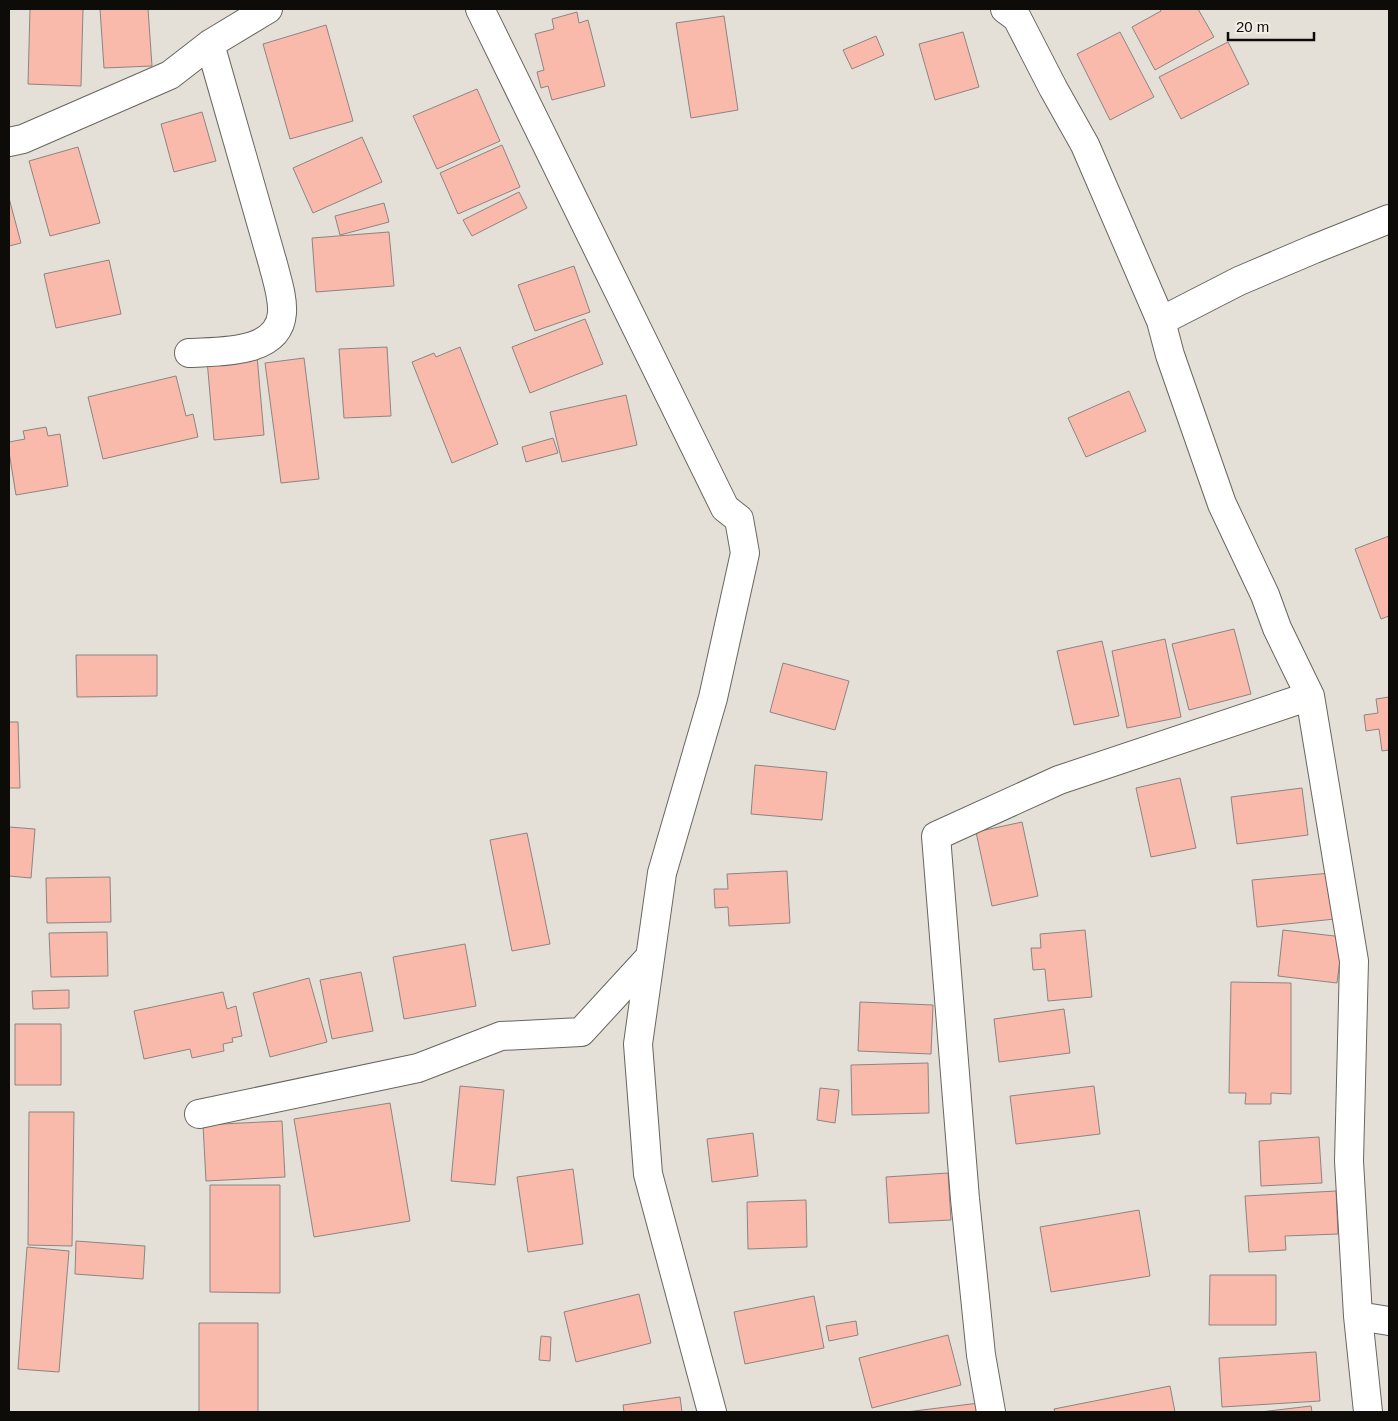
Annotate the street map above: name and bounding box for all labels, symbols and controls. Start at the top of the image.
scale bar [1228,10,1314,42]
text: 20 m [1236,18,1269,35]

